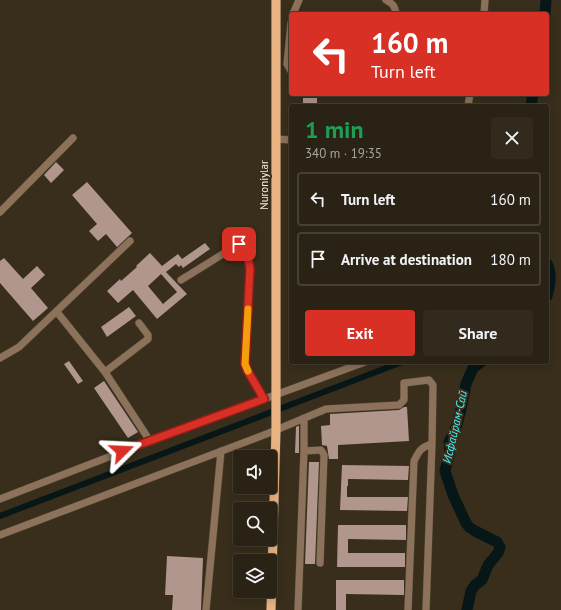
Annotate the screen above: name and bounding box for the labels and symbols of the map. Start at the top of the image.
street label: Nuroniylar [257,160,271,210]
pin [222,227,256,261]
water label: Исфайрам-Сай [439,389,470,465]
position arrow [101,430,143,472]

